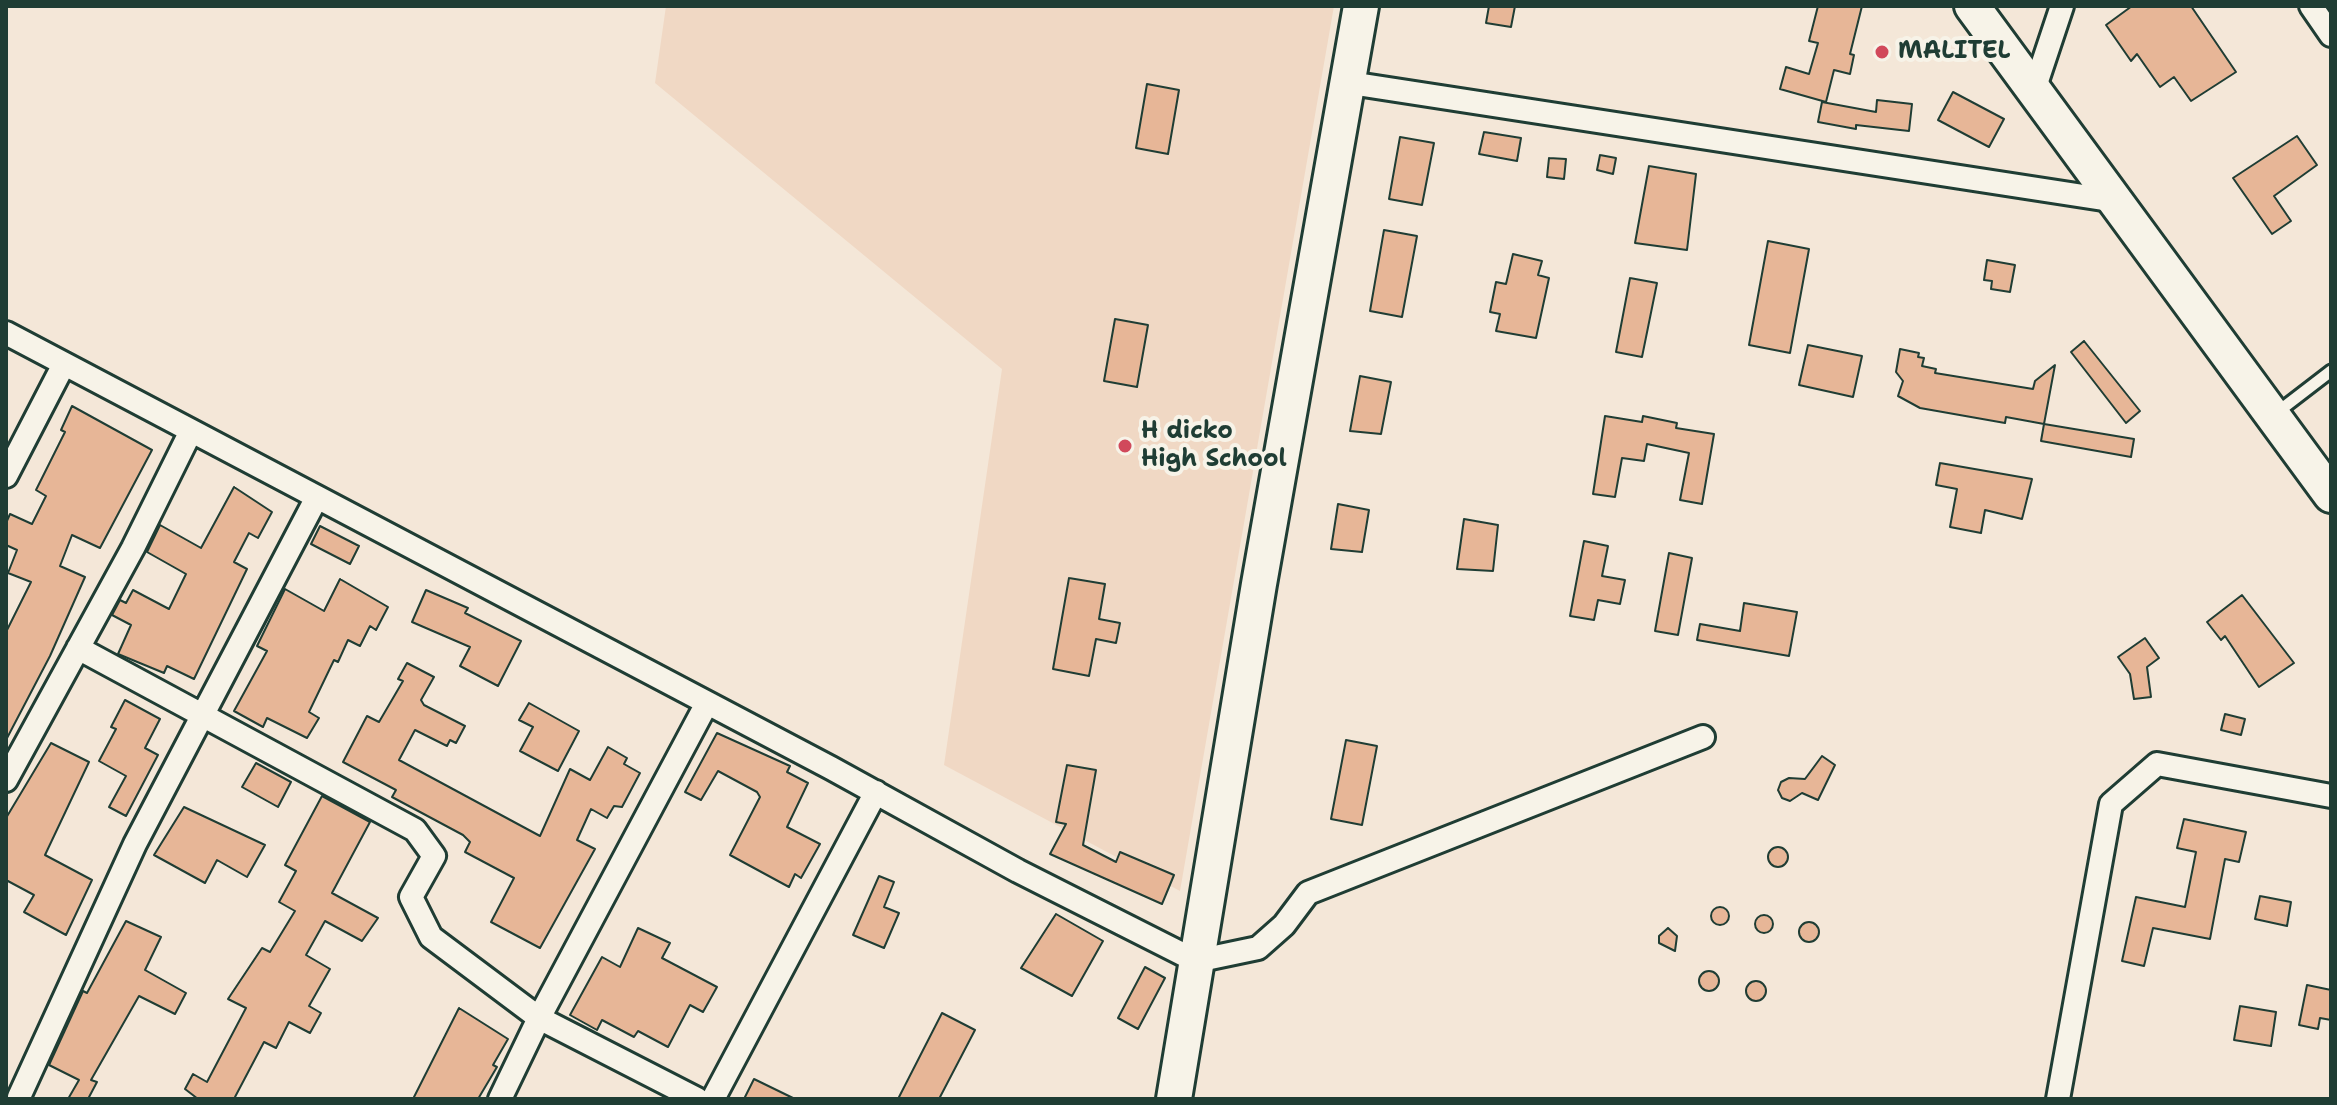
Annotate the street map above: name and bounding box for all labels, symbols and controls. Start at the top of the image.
place label: MALITEL [1898,38,2010,66]
marker: MALITEL [1873,43,1891,61]
place label: H dicko High School [1141,418,1287,474]
marker: H dicko High School [1116,437,1134,455]

